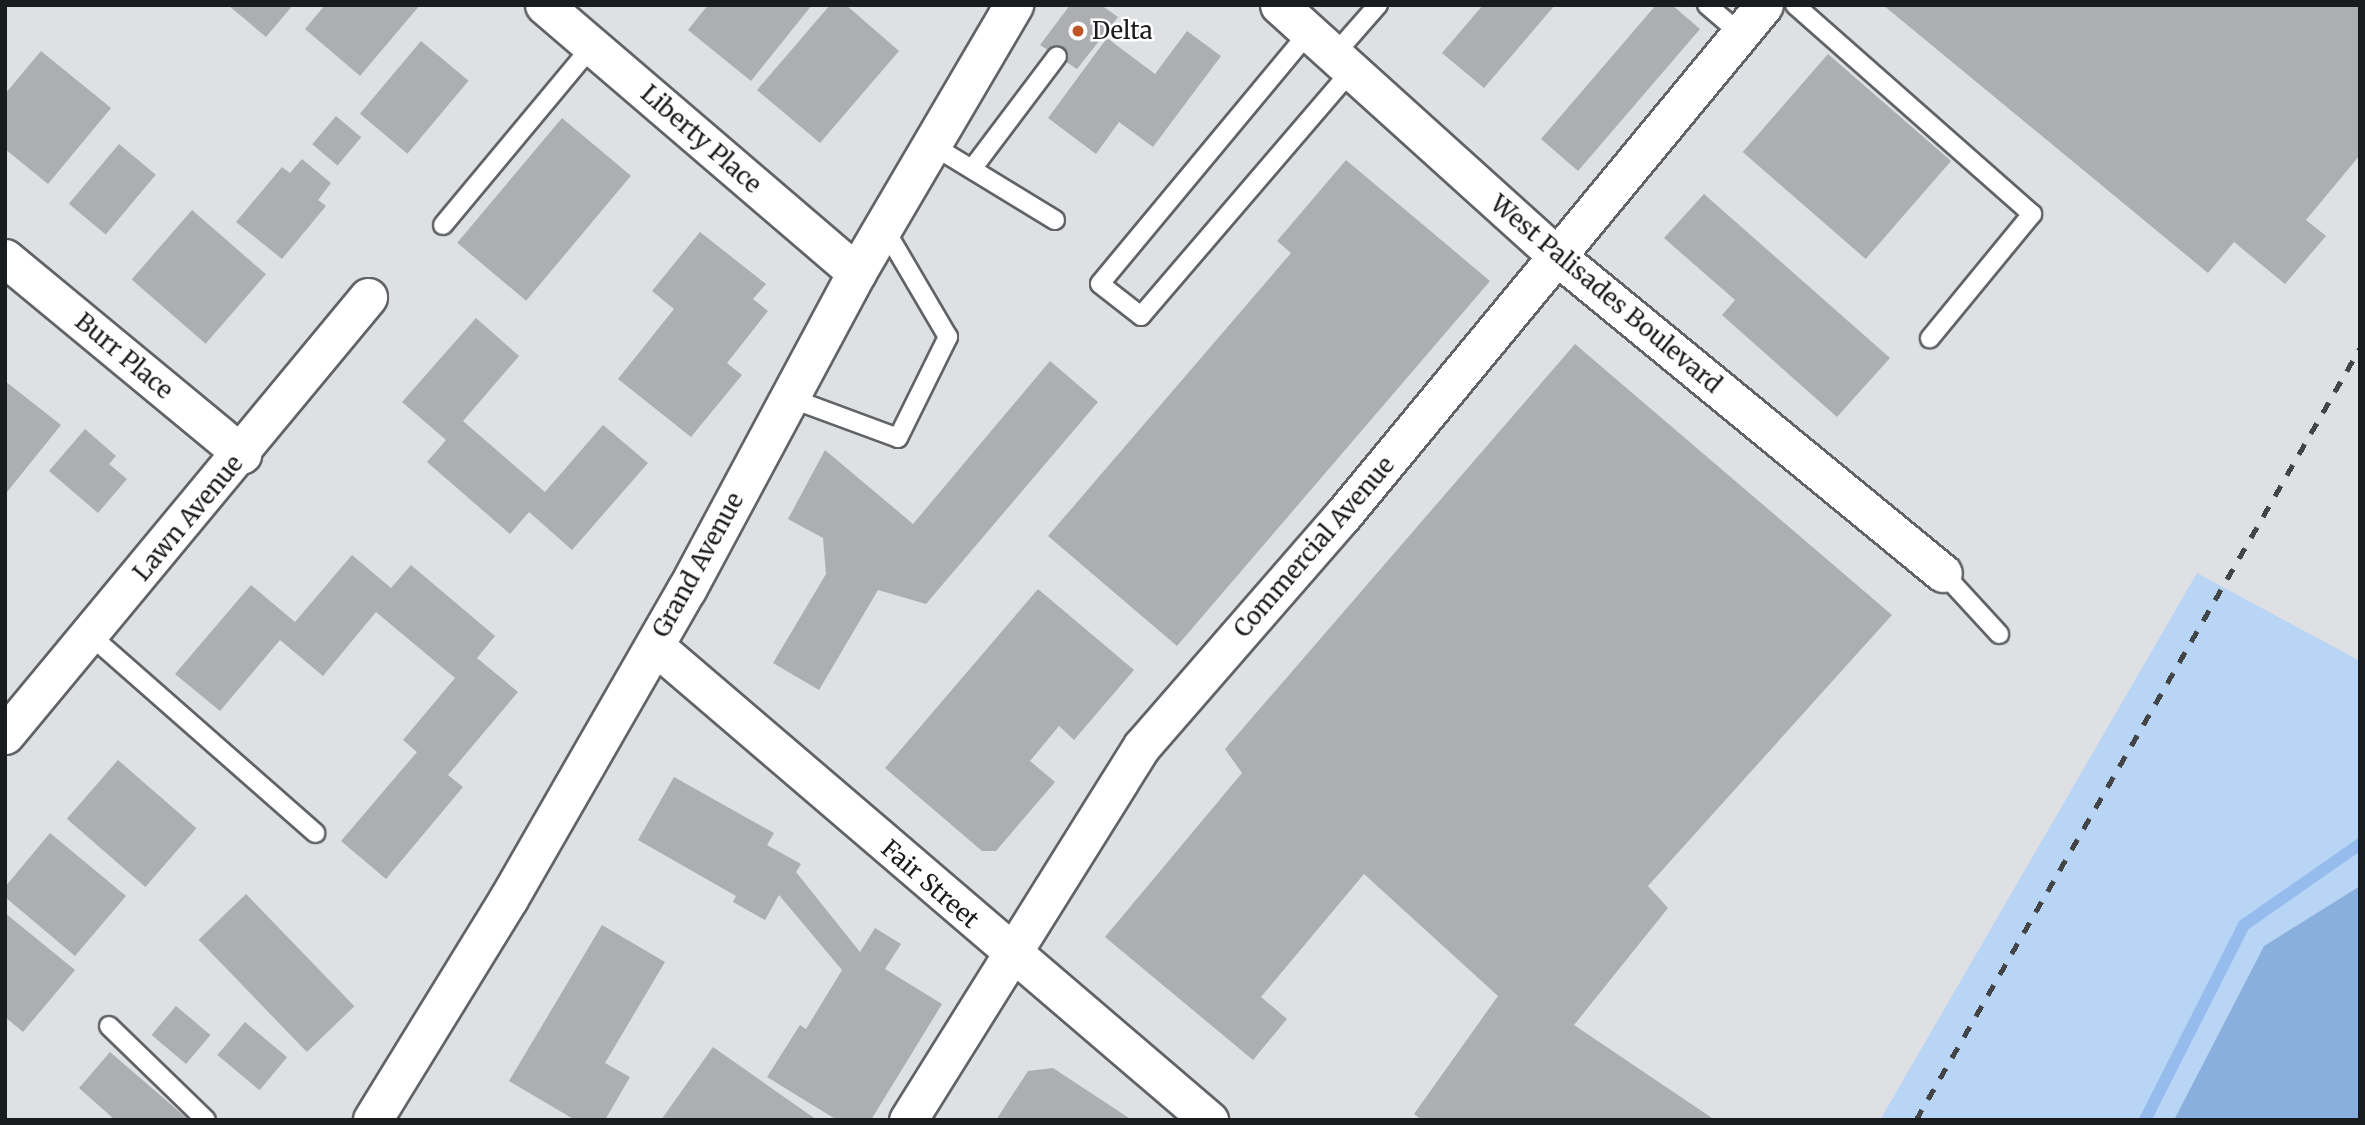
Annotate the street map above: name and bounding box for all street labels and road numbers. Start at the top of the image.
street label: Liberty Place [635,79,767,199]
street label: West Palisades Boulevard [1485,189,1727,399]
street label: Burr Place [69,307,179,405]
street label: Lawn Avenue [127,449,249,587]
street label: Commercial Avenue [1228,451,1400,643]
street label: Grand Avenue [646,488,750,642]
street label: Fair Street [875,834,985,934]

